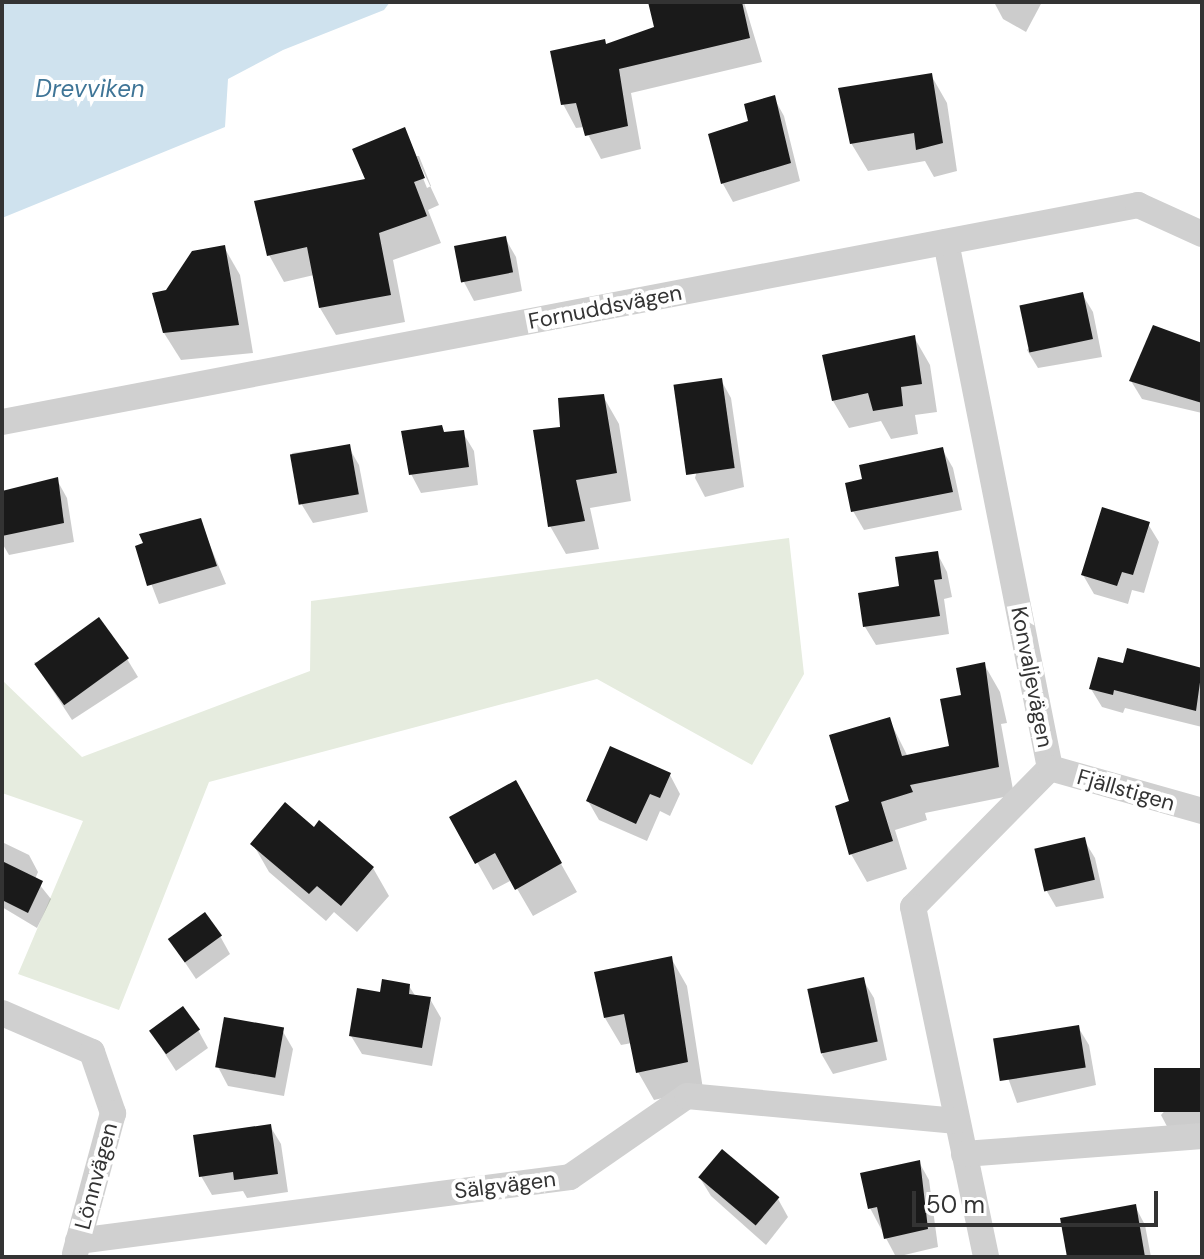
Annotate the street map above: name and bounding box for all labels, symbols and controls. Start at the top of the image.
water label: Drevviken [35,75,145,103]
street label: Fornuddsvägen [526,279,684,335]
street label: Konvaljevägen [1005,604,1059,750]
street label: Fjällstigen [1074,763,1178,817]
street label: Lönnvägen [69,1120,123,1232]
street label: Sälgvägen [453,1166,557,1204]
scale bar [916,1175,1162,1225]
text: 50 m [926,1189,985,1220]

